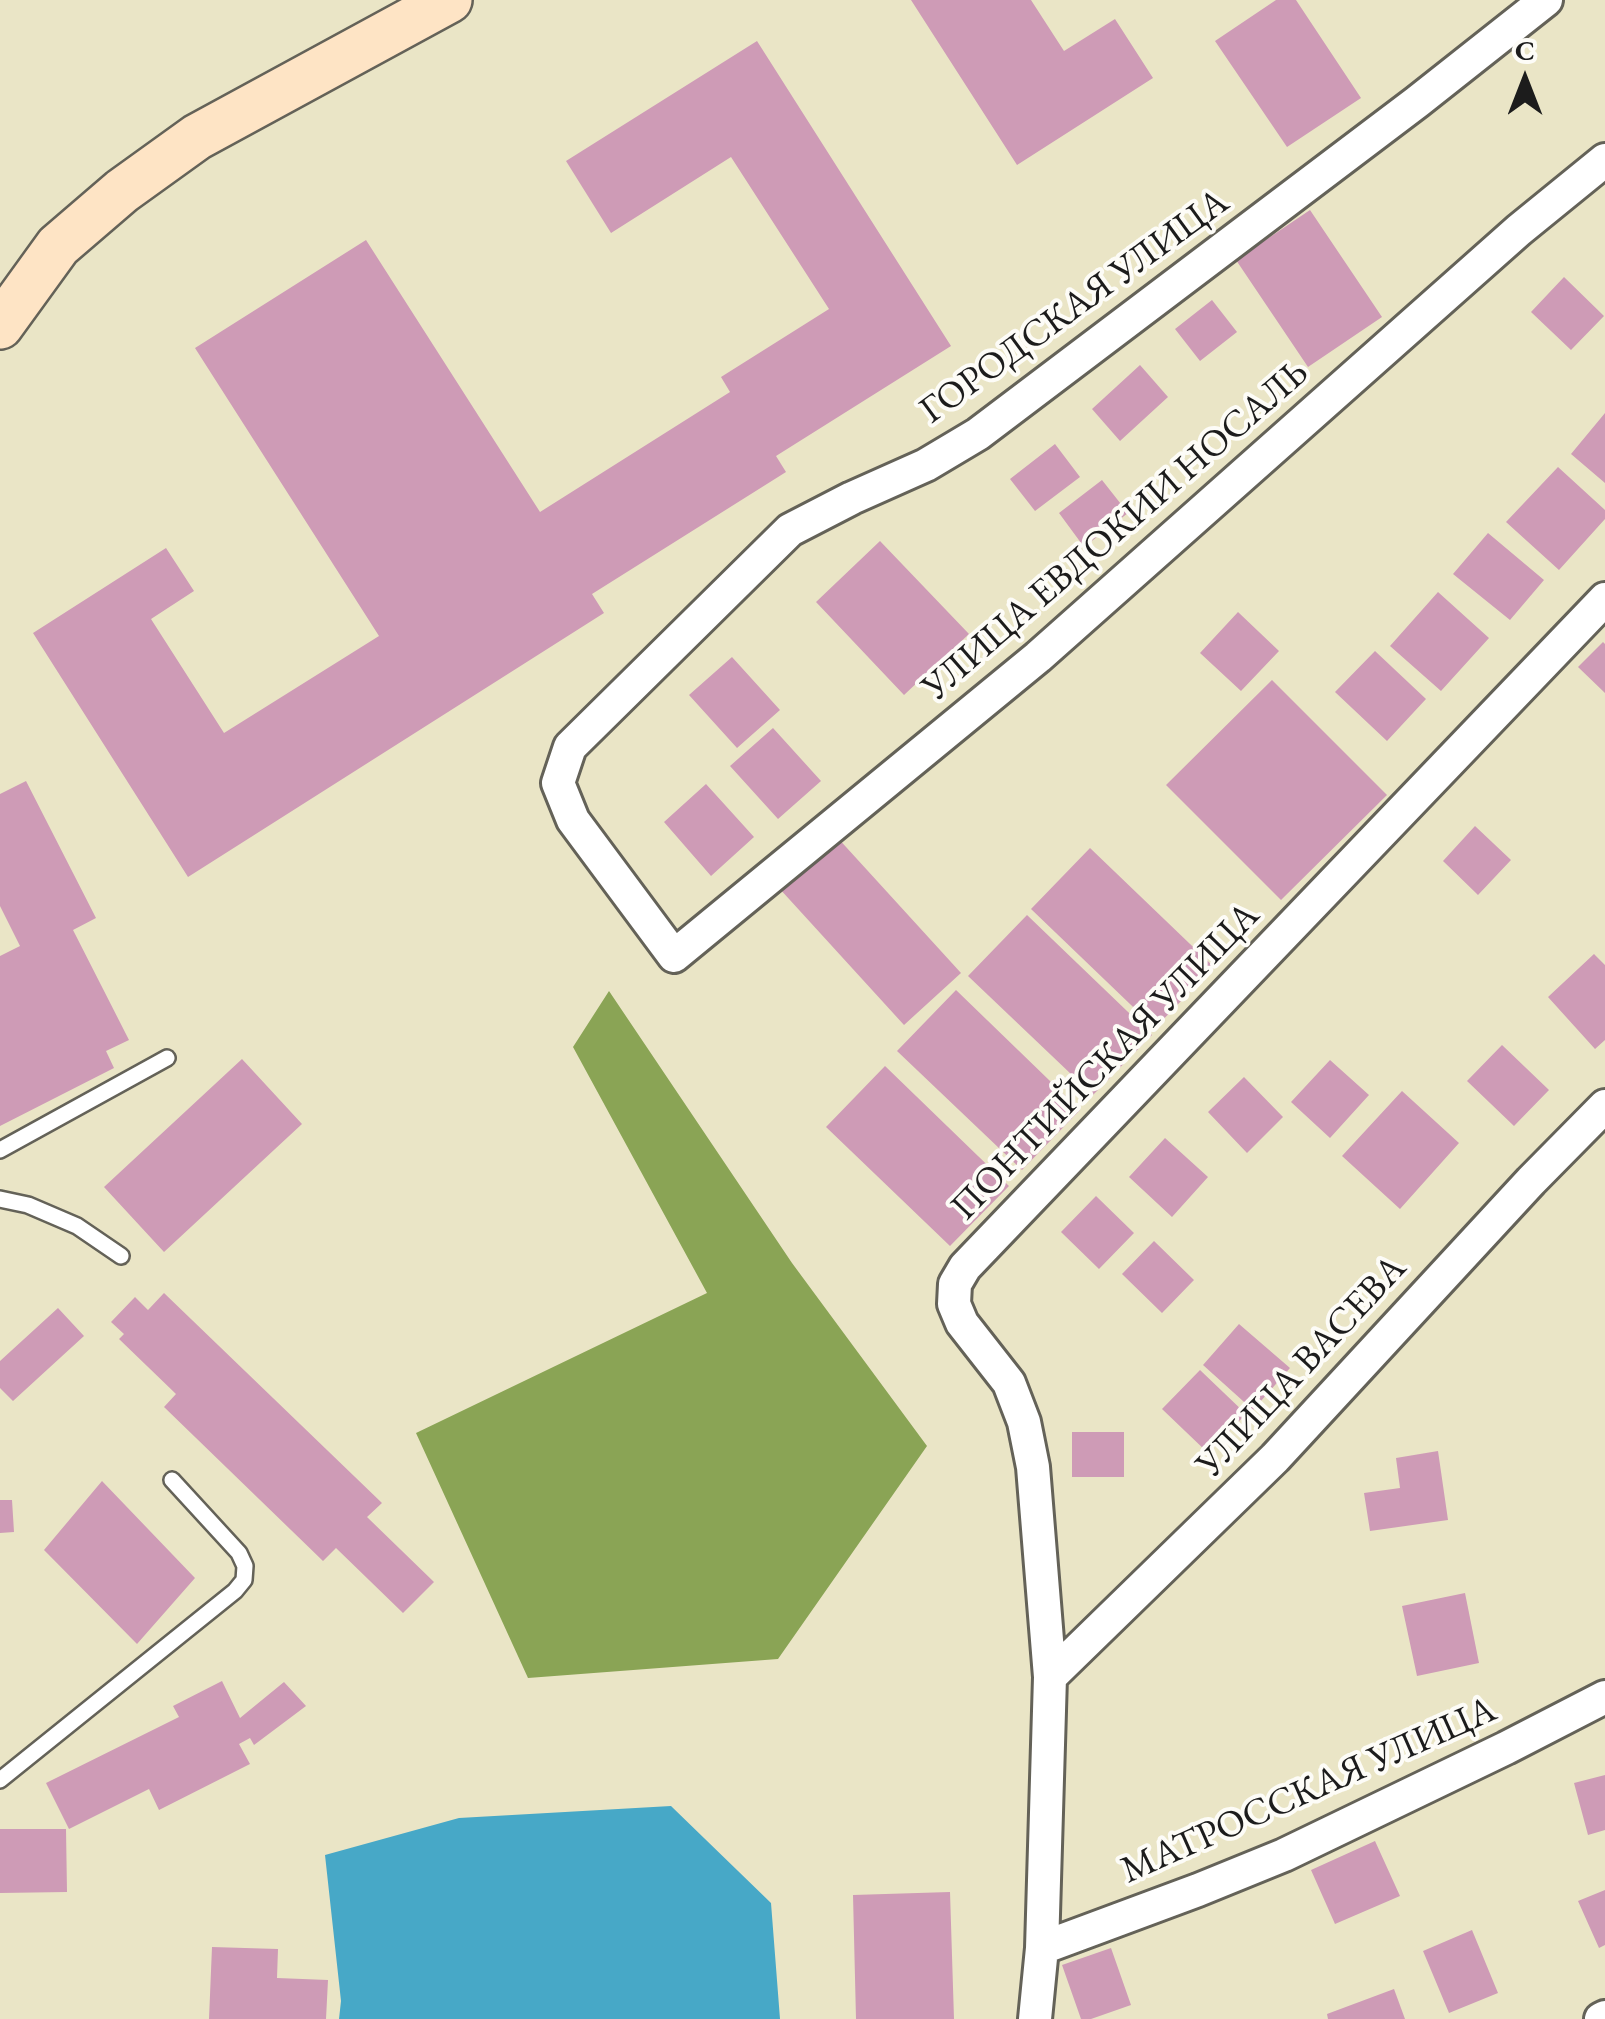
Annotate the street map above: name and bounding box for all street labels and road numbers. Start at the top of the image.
street label: ГОРОДСКАЯ УЛИЦА [912,180,1238,434]
street label: УЛИЦА ЕВДОКИИ НОСАЛЬ [914,351,1318,711]
street label: ПОНТИЙСКАЯ УЛИЦА [942,894,1270,1230]
street label: УЛИЦА ВАСЕВА [1187,1247,1417,1487]
street label: МАТРОССКАЯ УЛИЦА [1114,1688,1504,1894]

